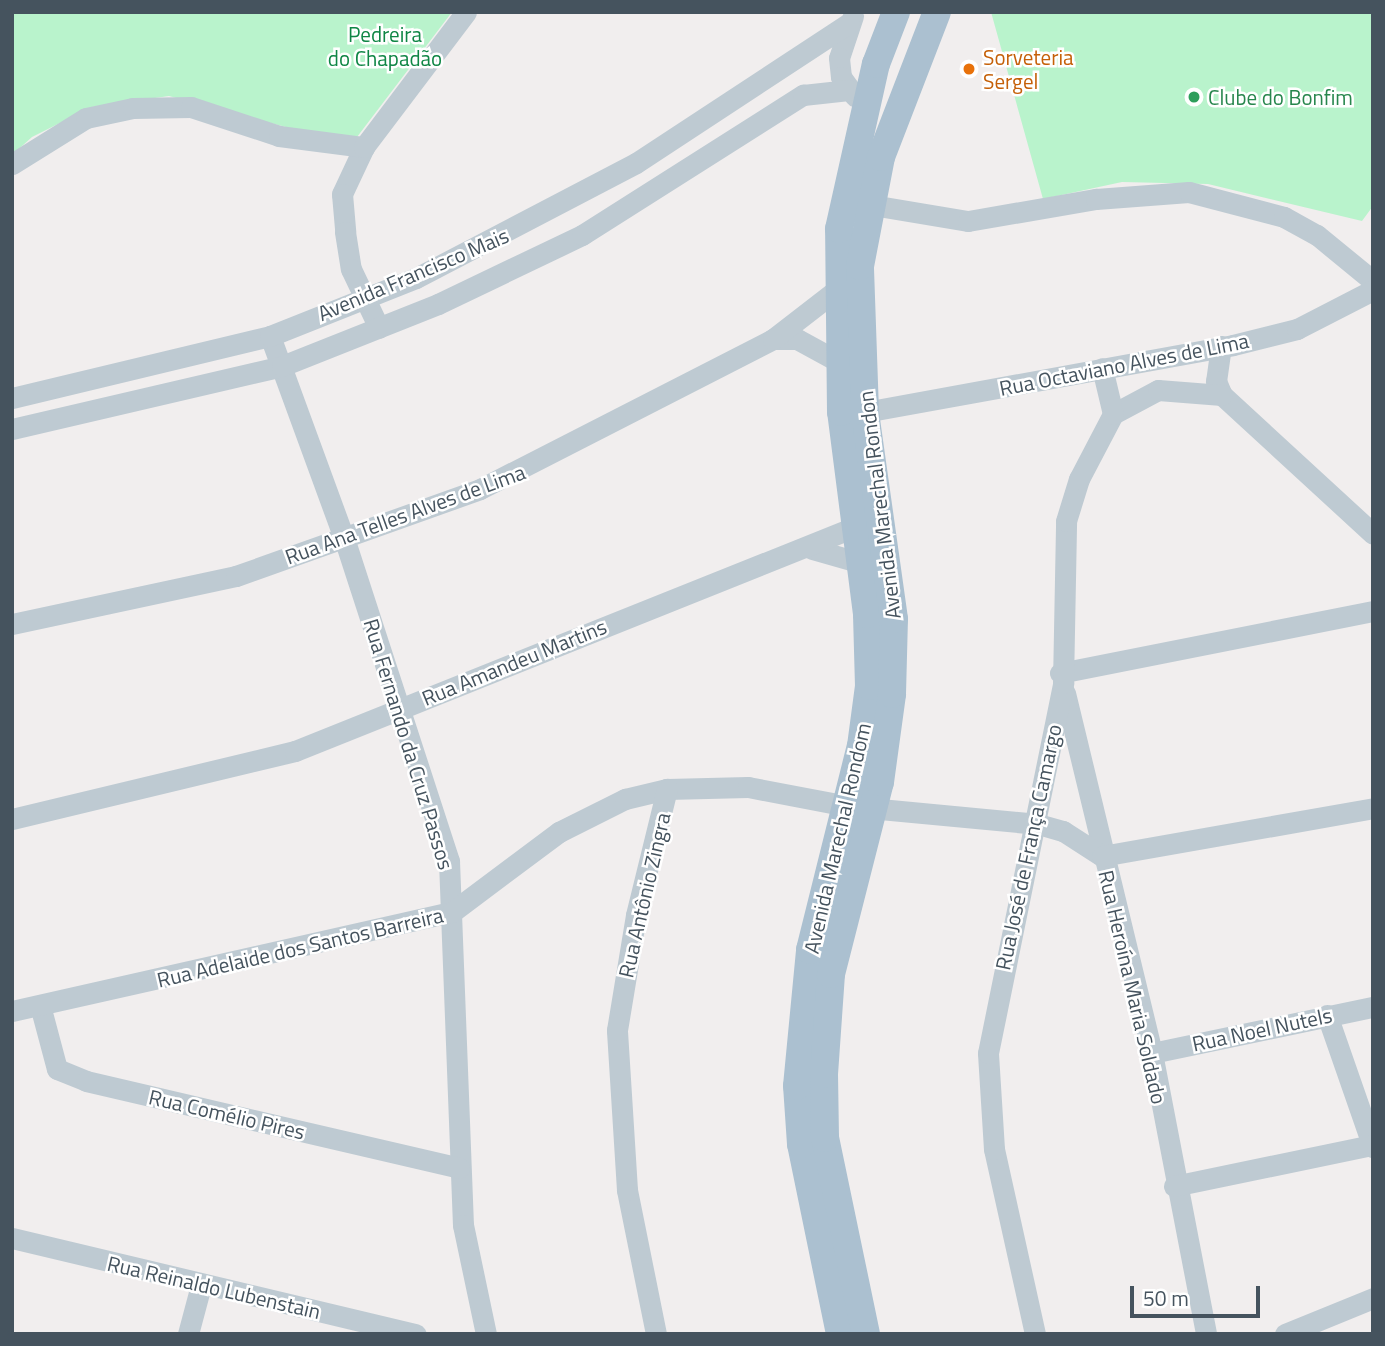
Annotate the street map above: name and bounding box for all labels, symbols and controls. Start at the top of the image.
park label: Pedreira do Chapadão [328,21,442,71]
place label: Sorveteria Sergel [983,44,1074,94]
marker: Sorveteria Sergel [961,61,977,77]
place label: Clube do Bonfim [1208,84,1353,110]
marker: Clube do Bonfim [1186,89,1202,105]
street label: Avenida Francisco Mais [314,222,512,326]
street label: Rua Octaviano Alves de Lima [997,327,1251,401]
street label: Avenida Marechal Rondon [853,390,905,620]
street label: Rua Ana Telles Alves de Lima [281,459,529,569]
street label: Rua Amandeu Martins [418,613,610,711]
street label: Rua Fernando da Cruz Passos [359,616,459,872]
street label: Avenida Marechal Rondom [798,720,876,956]
street label: Rua José de França Camargo [990,722,1066,972]
street label: Rua Antônio Zingra [613,810,675,980]
street label: Rua Heroína Maria Soldado [1094,868,1172,1106]
street label: Rua Adelaide dos Santos Barreira [154,902,446,992]
street label: Rua Noel Nutels [1190,1002,1334,1056]
street label: Rua Comélio Pires [147,1084,307,1144]
street label: Rua Reinaldo Lubenstain [105,1250,323,1324]
scale bar [1133,1272,1262,1316]
text: 50 m [1143,1282,1189,1314]

